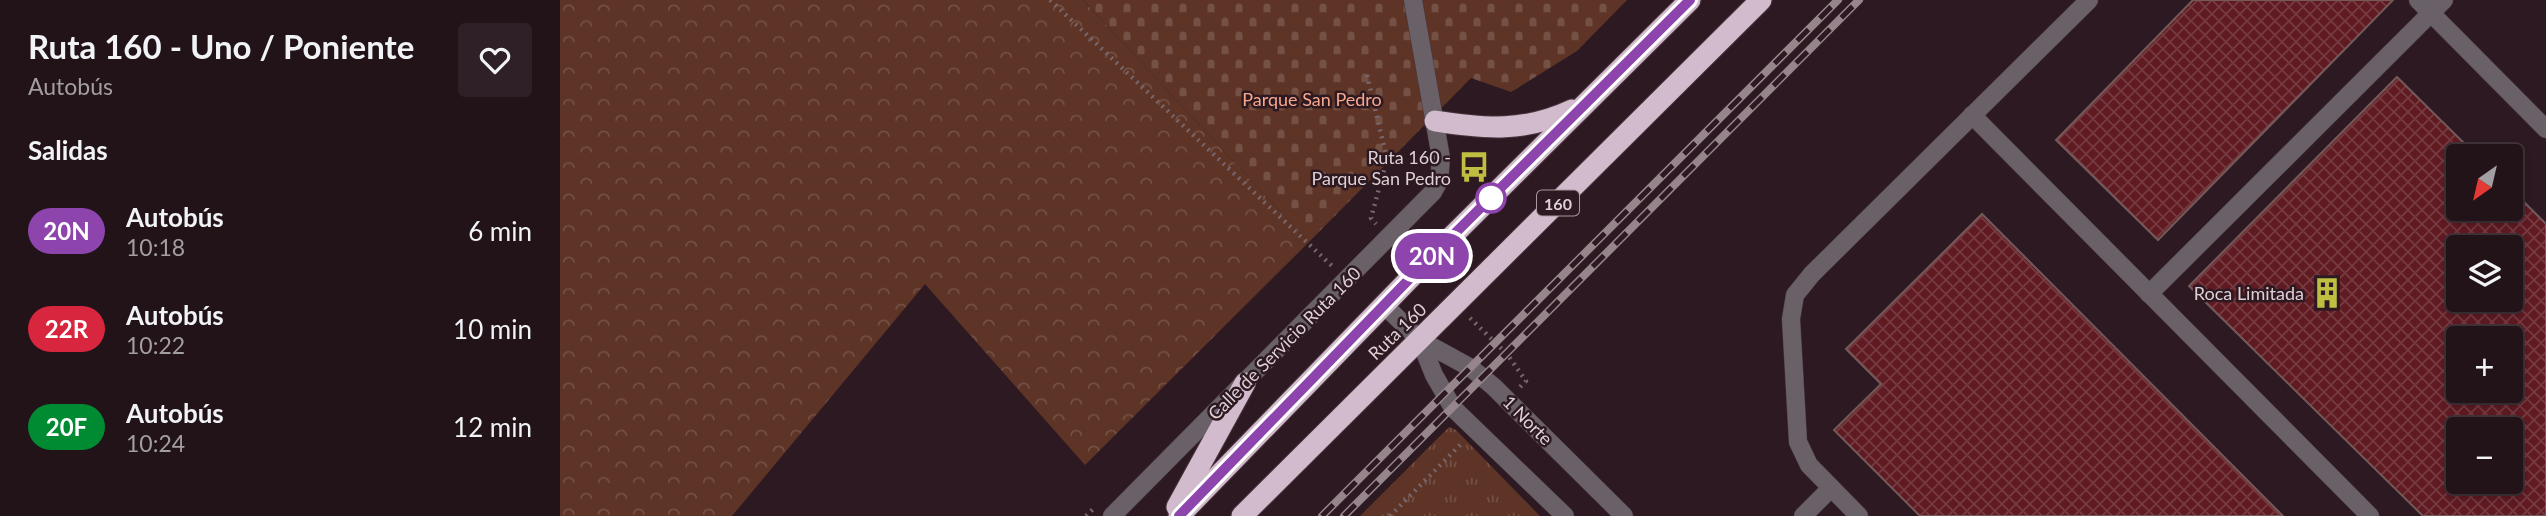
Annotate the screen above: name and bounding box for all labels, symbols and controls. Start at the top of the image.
button: heart [458,23,532,97]
text: Ruta 160 - Uno / Poniente [28,26,414,66]
text: Autobús [28,72,113,100]
park label: Parque San Pedro [1242,88,1382,110]
text: Salidas [28,134,108,166]
north arrow [2446,144,2524,220]
map controls [2446,144,2523,494]
place label: Ruta 160 - Parque San Pedro [1312,146,1451,189]
bus stop icon: Ruta 160 - Parque San Pedro [1457,150,1491,184]
unlabelled marker [1476,183,1506,213]
road number: 160 [1537,190,1579,216]
text: Autobús [126,201,224,233]
text: 6 min [468,215,532,247]
text: 20N [43,216,90,245]
text: 10:18 [126,233,185,261]
line badge: 20N [1392,233,1472,279]
button: layers [2446,235,2523,312]
text: 20N [1409,241,1455,270]
street label: Calle de Servicio Ruta 160 [1203,262,1365,424]
building icon: Roca Limitada [2310,276,2344,310]
place label: Roca Limitada [2194,282,2304,304]
street label: Ruta 160 [1363,298,1431,364]
text: Autobús [126,299,224,331]
text: 10 min [453,313,532,345]
text: 22R [45,314,88,343]
button: + [2446,326,2523,403]
text: 10:22 [126,331,185,359]
street label: 1 Norte [1499,391,1557,449]
text: Autobús [126,397,224,429]
text: 12 min [453,411,532,443]
text: 20F [46,412,87,441]
button: − [2446,417,2523,494]
text: 10:24 [126,429,185,457]

